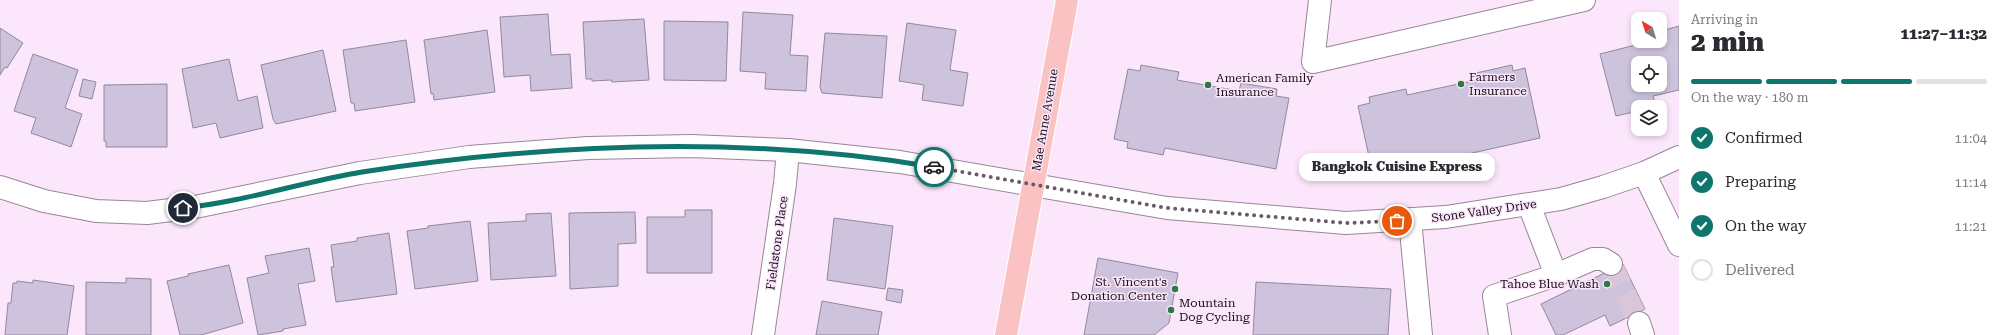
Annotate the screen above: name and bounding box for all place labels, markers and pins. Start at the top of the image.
place label: Farmers Insurance [1469,70,1527,98]
place label: American Family Insurance [1216,71,1314,99]
marker: Farmers Insurance [1456,79,1466,89]
marker: American Family Insurance [1203,80,1213,90]
callout: Bangkok Cuisine Express [1299,153,1495,181]
pin [166,191,200,225]
pin [1380,204,1414,238]
place label: St. Vincent's Donation Center [1071,275,1167,303]
place label: Tahoe Blue Wash [1500,277,1599,291]
marker: Tahoe Blue Wash [1602,279,1612,289]
marker: St. Vincent's Donation Center [1170,284,1180,294]
place label: Mountain Dog Cycling [1179,296,1250,324]
marker: Mountain Dog Cycling [1166,305,1176,315]

